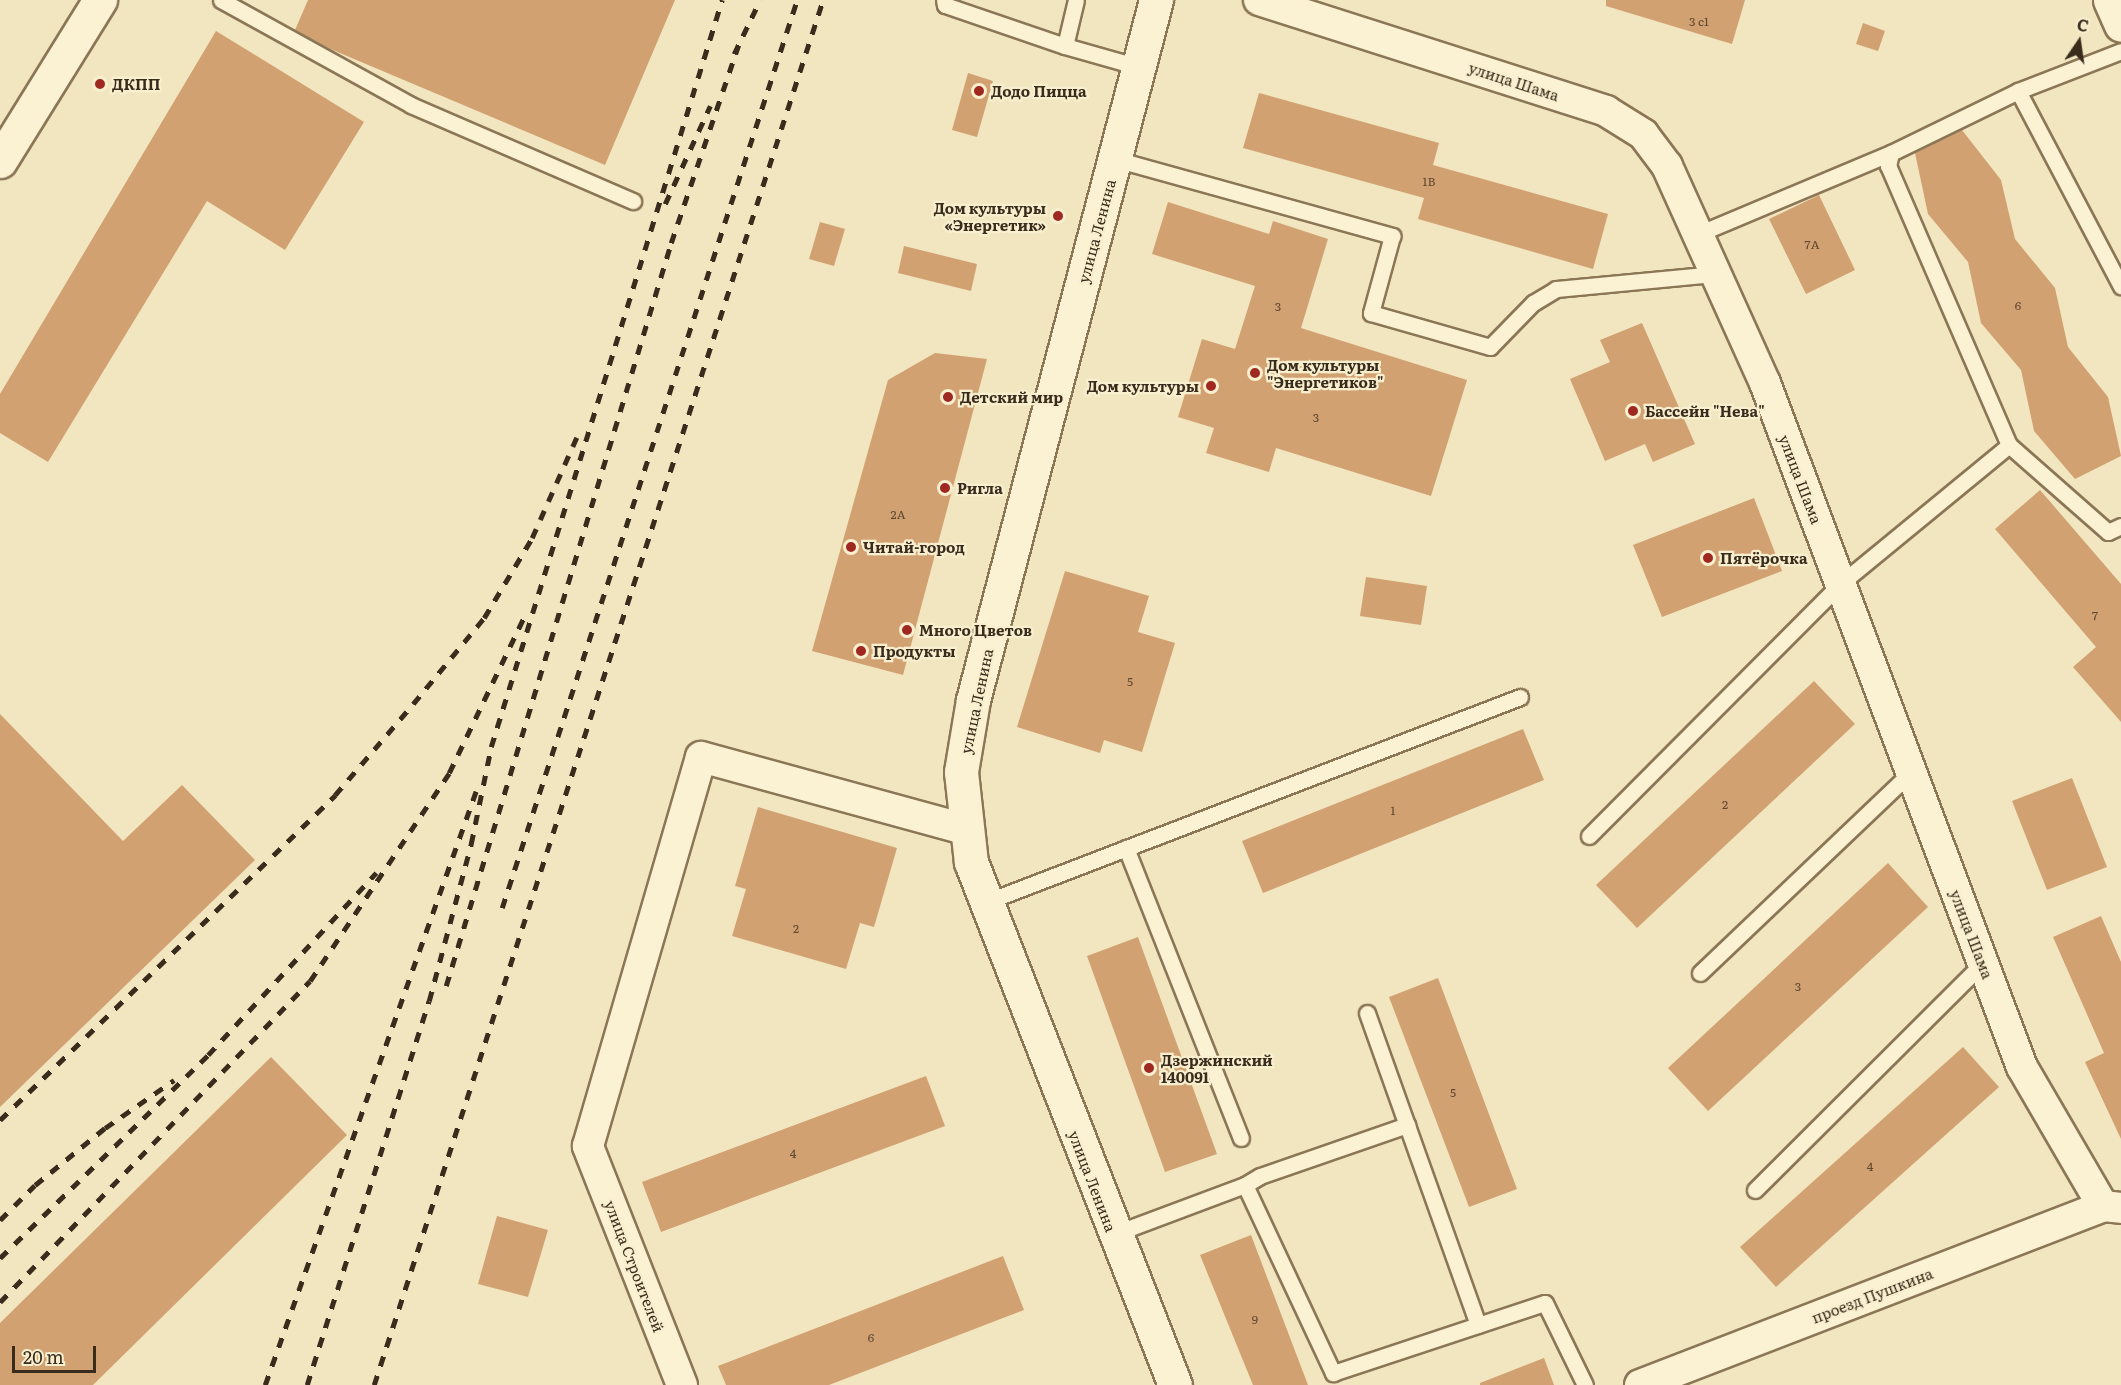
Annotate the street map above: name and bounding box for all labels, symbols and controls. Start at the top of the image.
text: С [2075,11,2091,37]
north arrow [2049,12,2109,72]
house number: 3 с1 [1689,15,1709,29]
street label: улица Шама [1467,58,1561,104]
place label: ДКПП [112,75,160,93]
marker: ДКПП [93,77,107,91]
place label: Додо Пицца [991,82,1087,100]
marker: Додо Пицца [972,84,986,98]
house number: 1В [1423,175,1435,189]
street label: улица Ленина [1073,177,1119,285]
place label: Дом культуры «Энергетик» [934,198,1046,233]
marker: Дом культуры «Энергетик» [1051,209,1065,223]
house number: 7А [1805,238,1819,252]
house number: 6 [2015,299,2021,313]
house number: 3 [1275,300,1281,314]
place label: Дом культуры "Энергетиков" [1267,355,1383,390]
marker: Дом культуры "Энергетиков" [1248,366,1262,380]
place label: Дом культуры [1087,377,1199,395]
marker: Дом культуры [1204,379,1218,393]
place label: Детский мир [960,388,1063,406]
marker: Детский мир [941,390,955,404]
place label: Бассейн "Нева" [1645,402,1765,420]
marker: Бассейн "Нева" [1626,404,1640,418]
house number: 3 [1313,411,1319,425]
street label: улица Шама [1776,432,1826,526]
place label: Ригла [957,479,1003,497]
marker: Ригла [938,481,952,495]
house number: 2А [891,508,905,522]
place label: Читай-город [863,538,965,556]
marker: Читай-город [844,540,858,554]
place label: Пятёрочка [1720,549,1808,567]
marker: Пятёрочка [1701,551,1715,565]
house number: 7 [2092,609,2098,623]
place label: Много Цветов [919,621,1032,639]
marker: Много Цветов [900,623,914,637]
place label: Продукты [873,642,955,660]
marker: Продукты [854,644,868,658]
street label: улица Ленина [956,647,996,755]
house number: 5 [1127,675,1133,689]
house number: 2 [1722,798,1728,812]
house number: 1 [1391,804,1395,818]
street label: улица Шама [1947,887,1997,981]
house number: 2 [793,922,799,936]
house number: 3 [1795,980,1801,994]
place label: Дзержинский 140091 [1161,1050,1273,1085]
marker: Дзержинский 140091 [1142,1061,1156,1075]
house number: 5 [1450,1086,1456,1100]
street label: улица Ленина [1065,1128,1121,1234]
house number: 4 [790,1147,796,1161]
house number: 4 [1867,1160,1873,1174]
street label: улица Строителей [602,1198,668,1334]
street label: проезд Пушкина [1809,1264,1935,1326]
house number: 9 [1252,1313,1258,1327]
house number: 6 [868,1331,874,1345]
scale bar [15,1334,99,1372]
text: 20 m [23,1343,64,1370]

